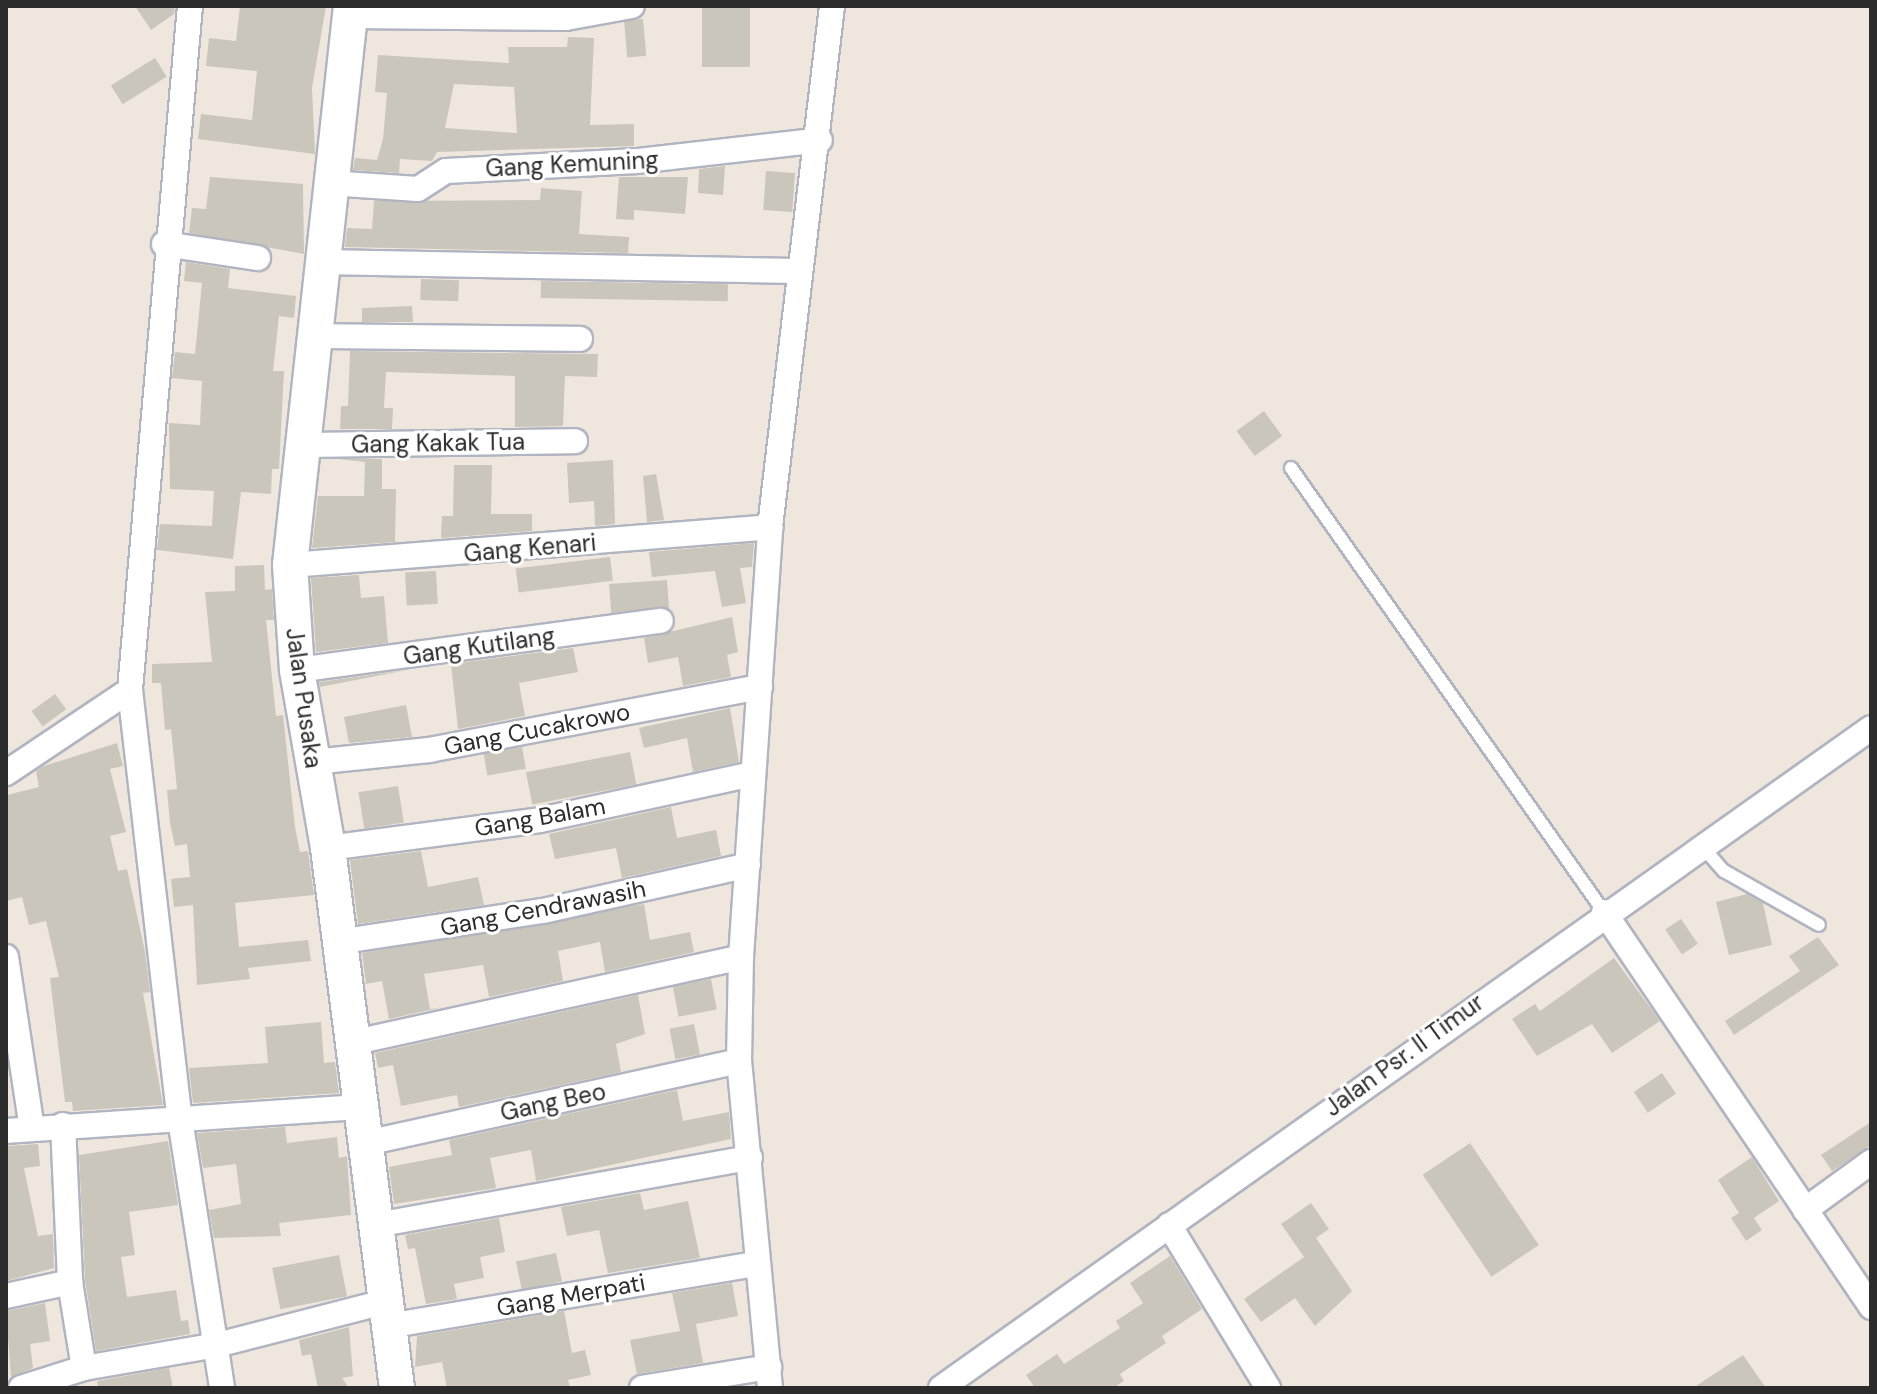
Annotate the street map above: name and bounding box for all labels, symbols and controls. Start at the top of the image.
street label: Gang Kemuning [485,145,659,183]
street label: Gang Kakak Tua [351,427,525,459]
street label: Gang Kenari [462,528,598,568]
street label: Gang Kutilang [401,621,557,671]
street label: Jalan Pusaka [280,626,328,770]
street label: Gang Cucakrowo [442,697,632,761]
street label: Gang Balam [472,791,608,843]
street label: Gang Cendrawasih [438,874,648,942]
street label: Jalan Psr. II Timur [1319,988,1489,1122]
street label: Gang Beo [498,1077,608,1127]
street label: Gang Merpati [494,1268,648,1322]

